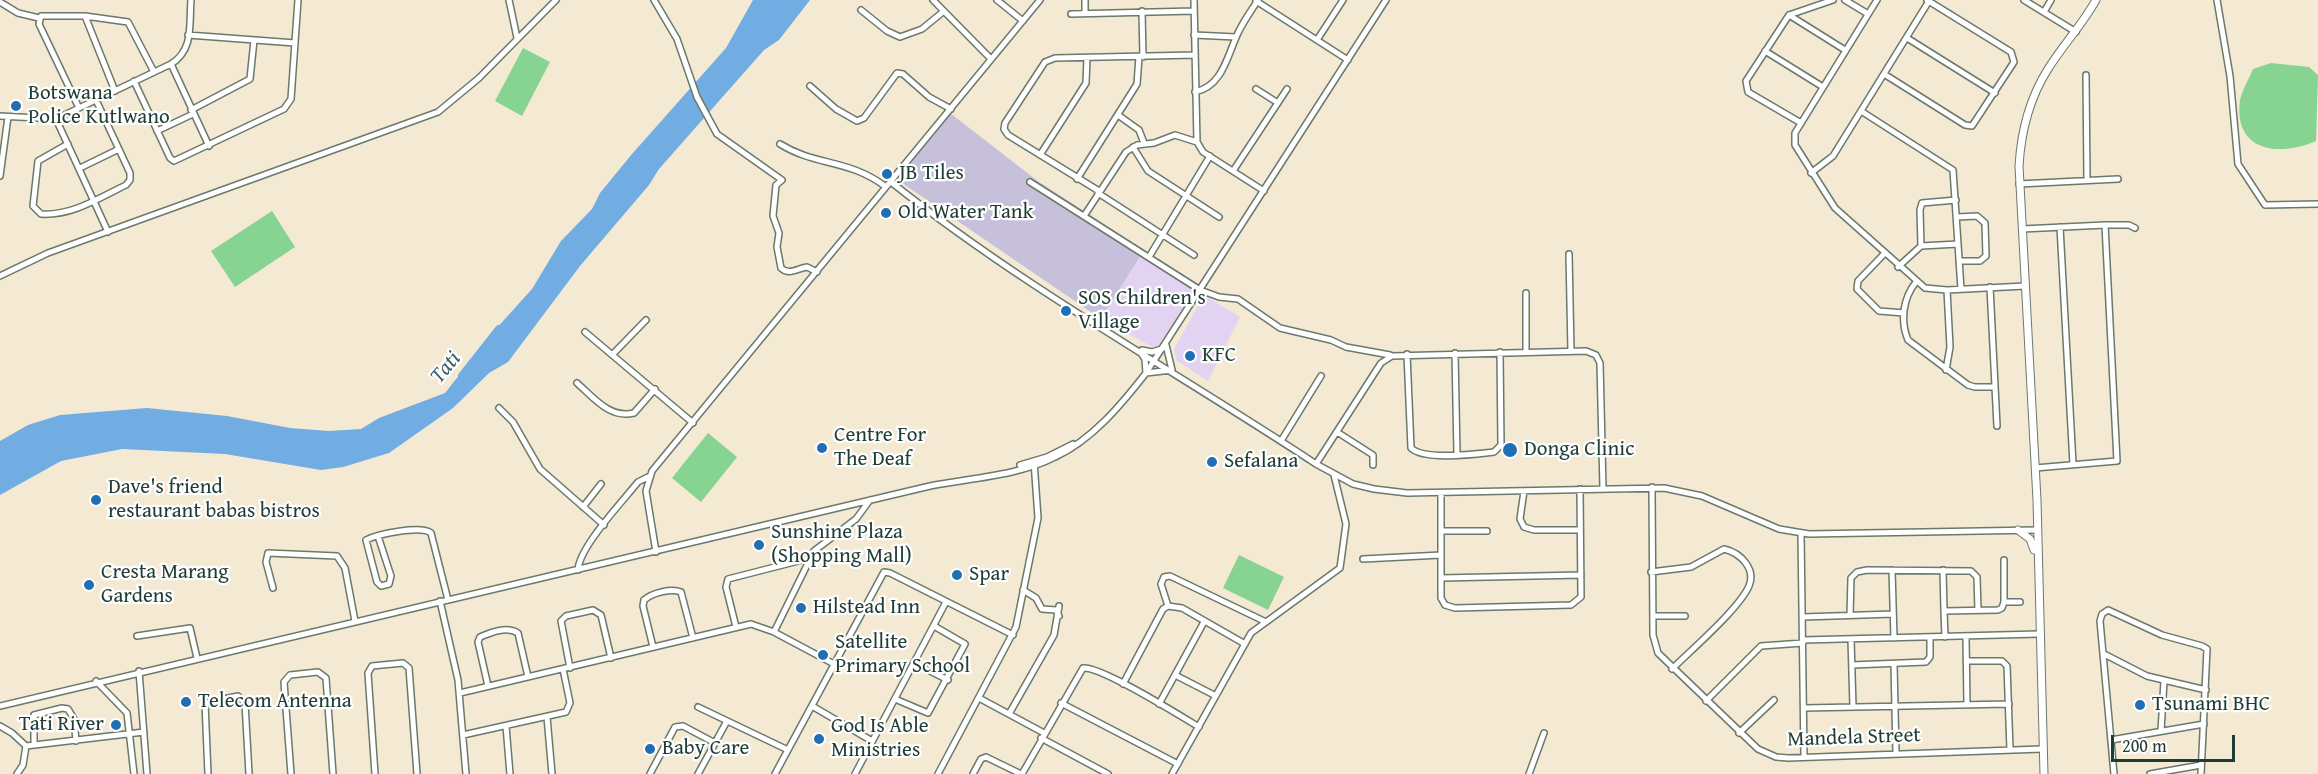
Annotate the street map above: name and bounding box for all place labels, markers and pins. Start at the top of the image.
place label: Botswana Police Kutlwano [28,81,170,131]
marker: Botswana Police Kutlwano [9,99,23,113]
place label: JB Tiles [899,161,964,187]
marker: JB Tiles [880,167,894,181]
place label: Old Water Tank [898,200,1033,226]
marker: Old Water Tank [879,206,893,220]
place label: SOS Children's Village [1078,286,1206,336]
marker: SOS Children's Village [1059,304,1073,318]
place label: KFC [1202,343,1236,369]
marker: KFC [1183,349,1197,363]
place label: Centre For The Deaf [834,423,926,473]
place label: Donga Clinic [1524,437,1634,463]
marker: Centre For The Deaf [815,441,829,455]
marker: Donga Clinic [1501,441,1519,459]
place label: Sefalana [1224,449,1298,475]
marker: Sefalana [1205,455,1219,469]
place label: Dave's friend restaurant babas bistros [108,475,320,525]
marker: Dave's friend restaurant babas bistros [89,493,103,507]
place label: Sunshine Plaza (Shopping Mall) [771,520,912,570]
marker: Sunshine Plaza (Shopping Mall) [752,538,766,552]
place label: Cresta Marang Gardens [101,560,229,610]
place label: Spar [969,562,1009,588]
marker: Spar [950,568,964,582]
marker: Cresta Marang Gardens [82,578,96,592]
place label: Hilstead Inn [813,595,920,621]
marker: Hilstead Inn [794,601,808,615]
place label: Satellite Primary School [835,630,970,680]
marker: Satellite Primary School [816,648,830,662]
place label: Telecom Antenna [198,689,352,715]
place label: Tsunami BHC [2152,692,2270,718]
marker: Telecom Antenna [179,695,193,709]
marker: Tsunami BHC [2133,698,2147,712]
place label: Tati River [19,712,104,738]
place label: God Is Able Ministries [831,714,929,764]
marker: Tati River [109,718,123,732]
marker: God Is Able Ministries [812,732,826,746]
place label: Baby Care [662,736,749,762]
marker: Baby Care [643,742,657,756]

